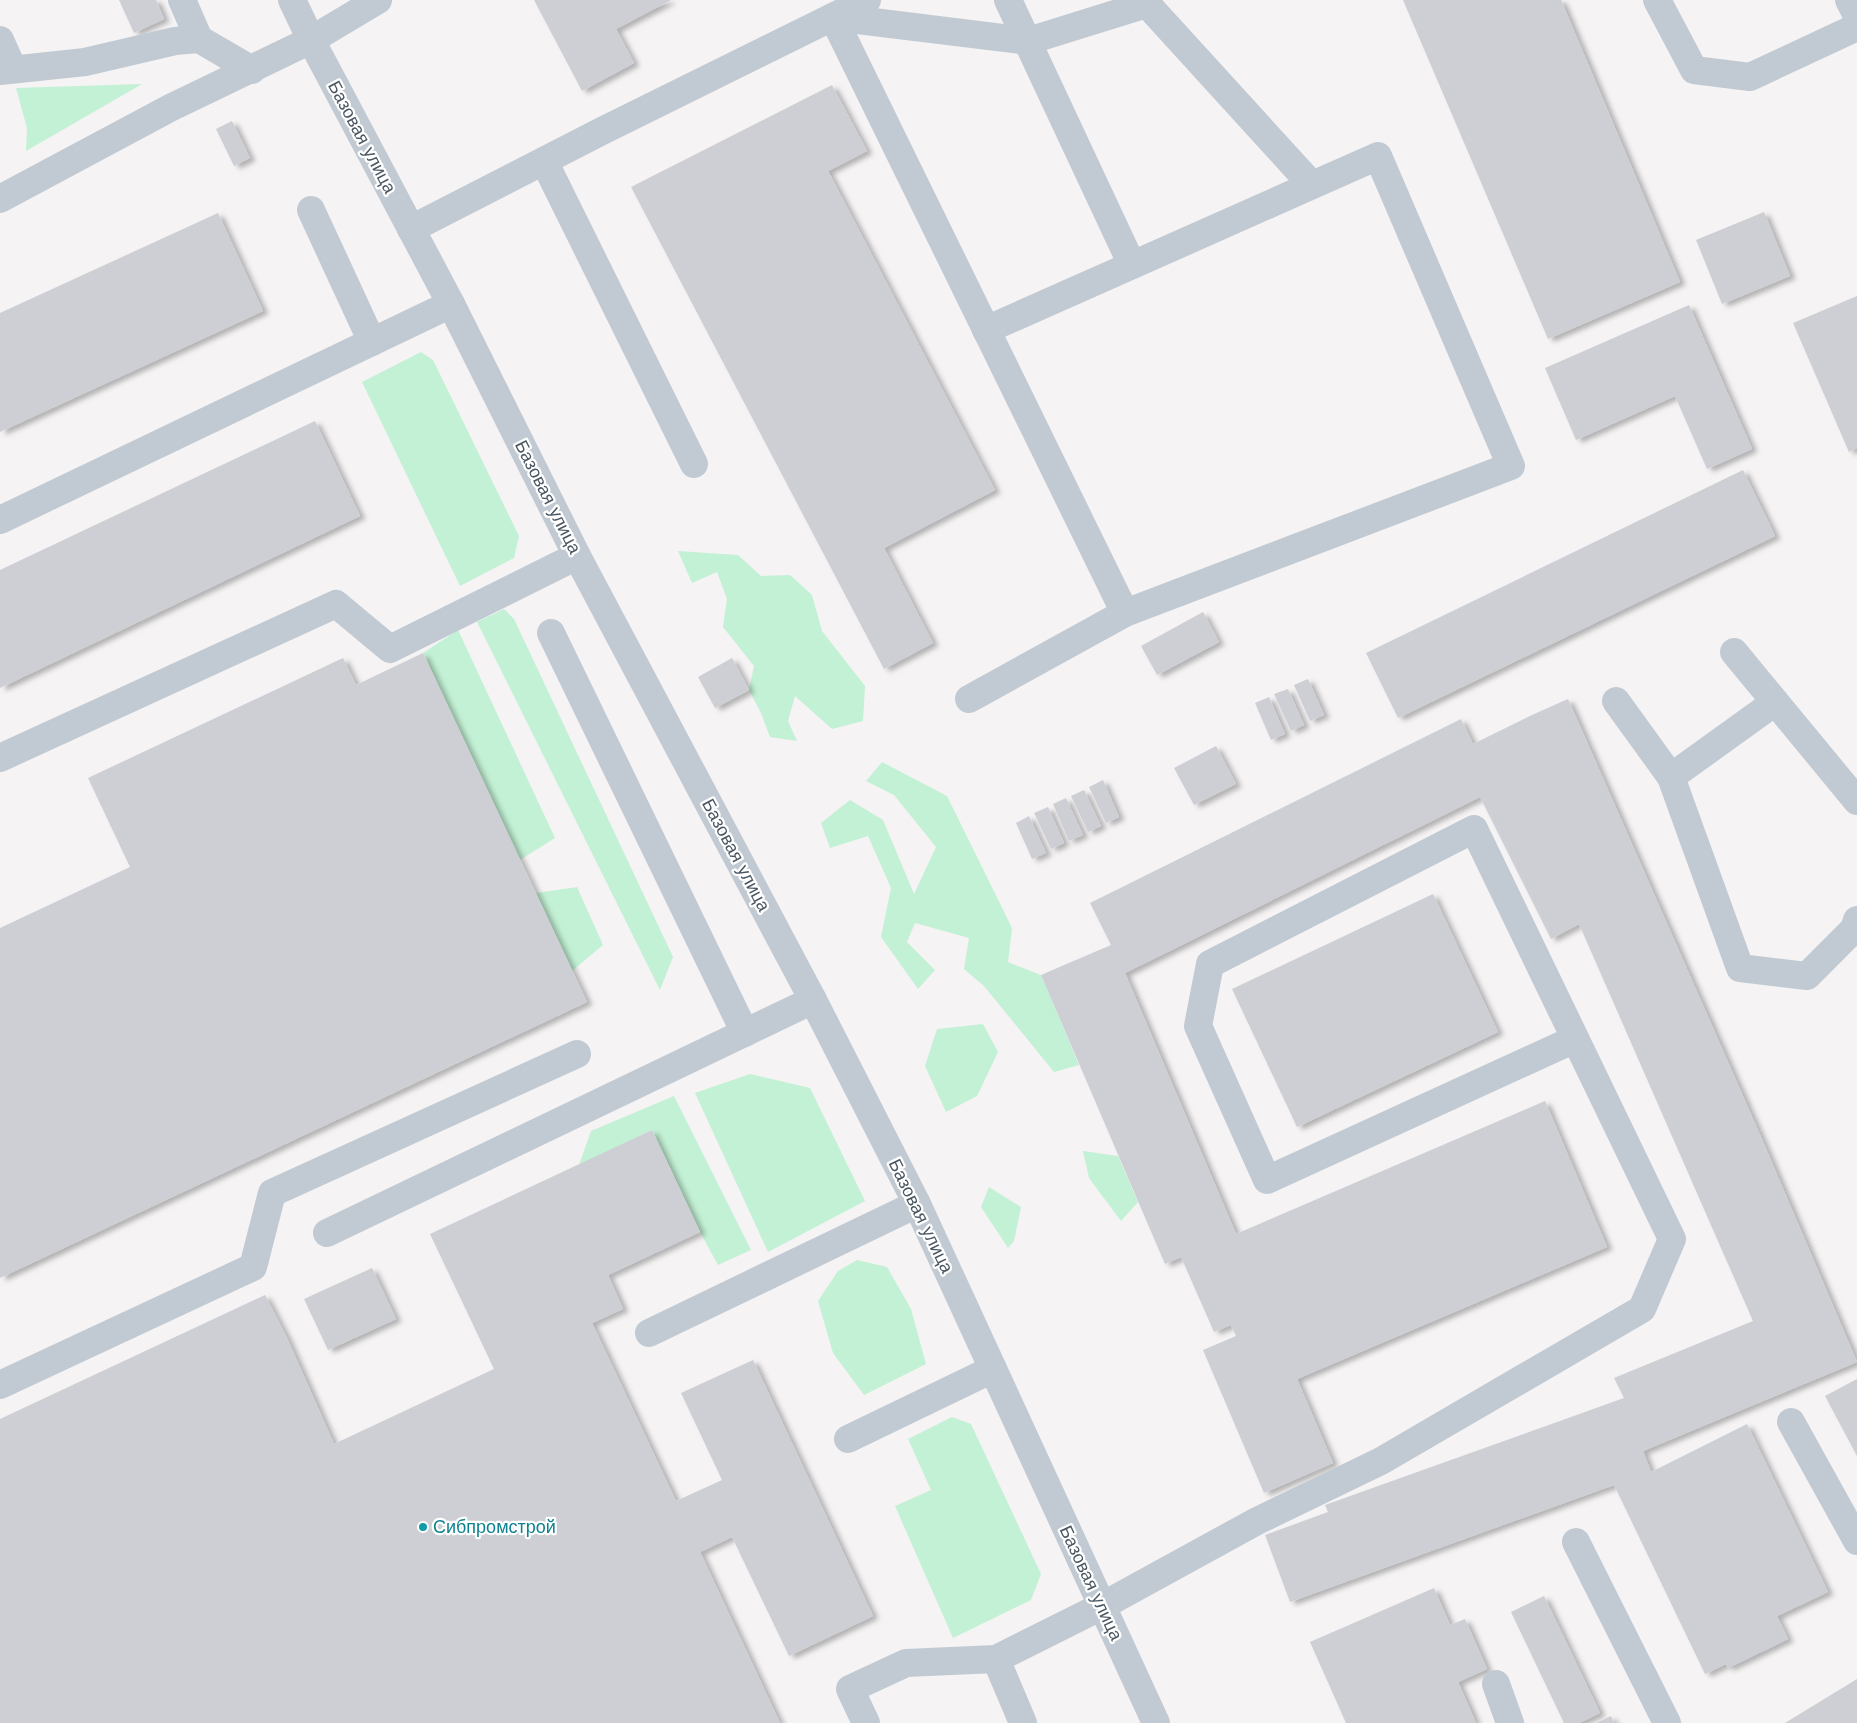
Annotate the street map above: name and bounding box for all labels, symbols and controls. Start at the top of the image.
street label: Базовая улица [324,77,401,197]
street label: Базовая улица [511,437,586,558]
street label: Базовая улица [698,795,775,915]
street label: Базовая улица [885,1155,959,1277]
place label: Сибпромстрой [433,1516,556,1537]
marker: Сибпромстрой [417,1521,429,1533]
street label: Базовая улица [1056,1522,1128,1645]

